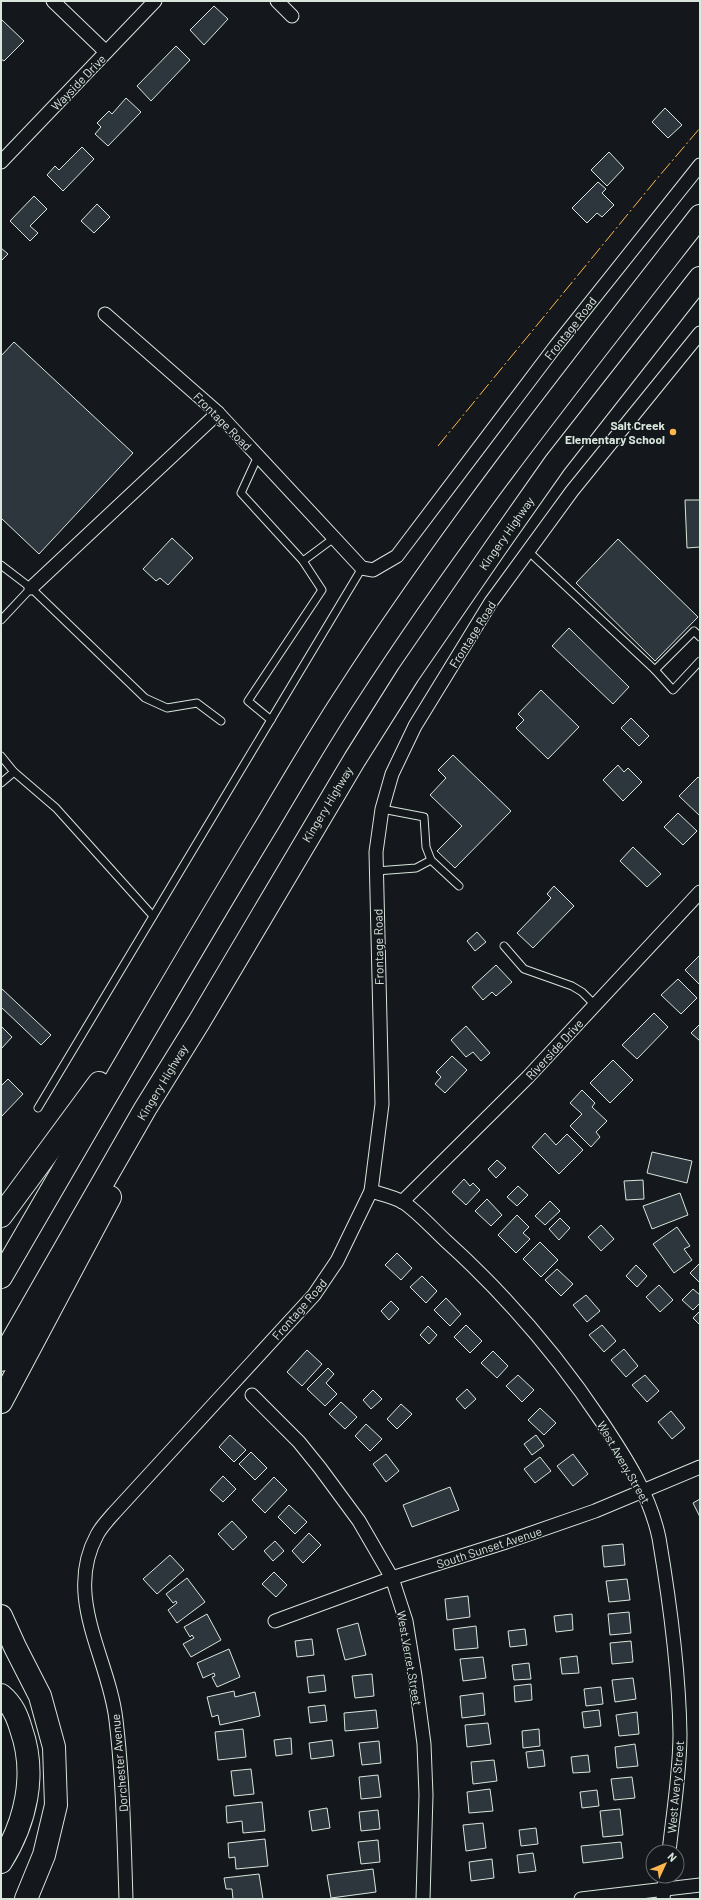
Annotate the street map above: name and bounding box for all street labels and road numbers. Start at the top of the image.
street label: Wayside Drive [48,51,108,113]
street label: Frontage Road [541,294,599,362]
street label: Frontage Road [191,389,255,453]
street label: Kingery Highway [476,493,537,572]
street label: Frontage Road [446,598,498,670]
street label: Kingery Highway [299,763,355,845]
street label: Frontage Road [370,909,386,985]
street label: Riverside Drive [522,1016,586,1082]
street label: Kingery Highway [134,1041,190,1123]
street label: Frontage Road [269,1276,329,1342]
street label: West Avery Street [595,1418,653,1506]
street label: South Sunset Avenue [434,1523,544,1571]
street label: West Verret Street [395,1609,425,1707]
street label: Dorchester Avenue [108,1713,130,1813]
street label: West Avery Street [664,1740,686,1834]

